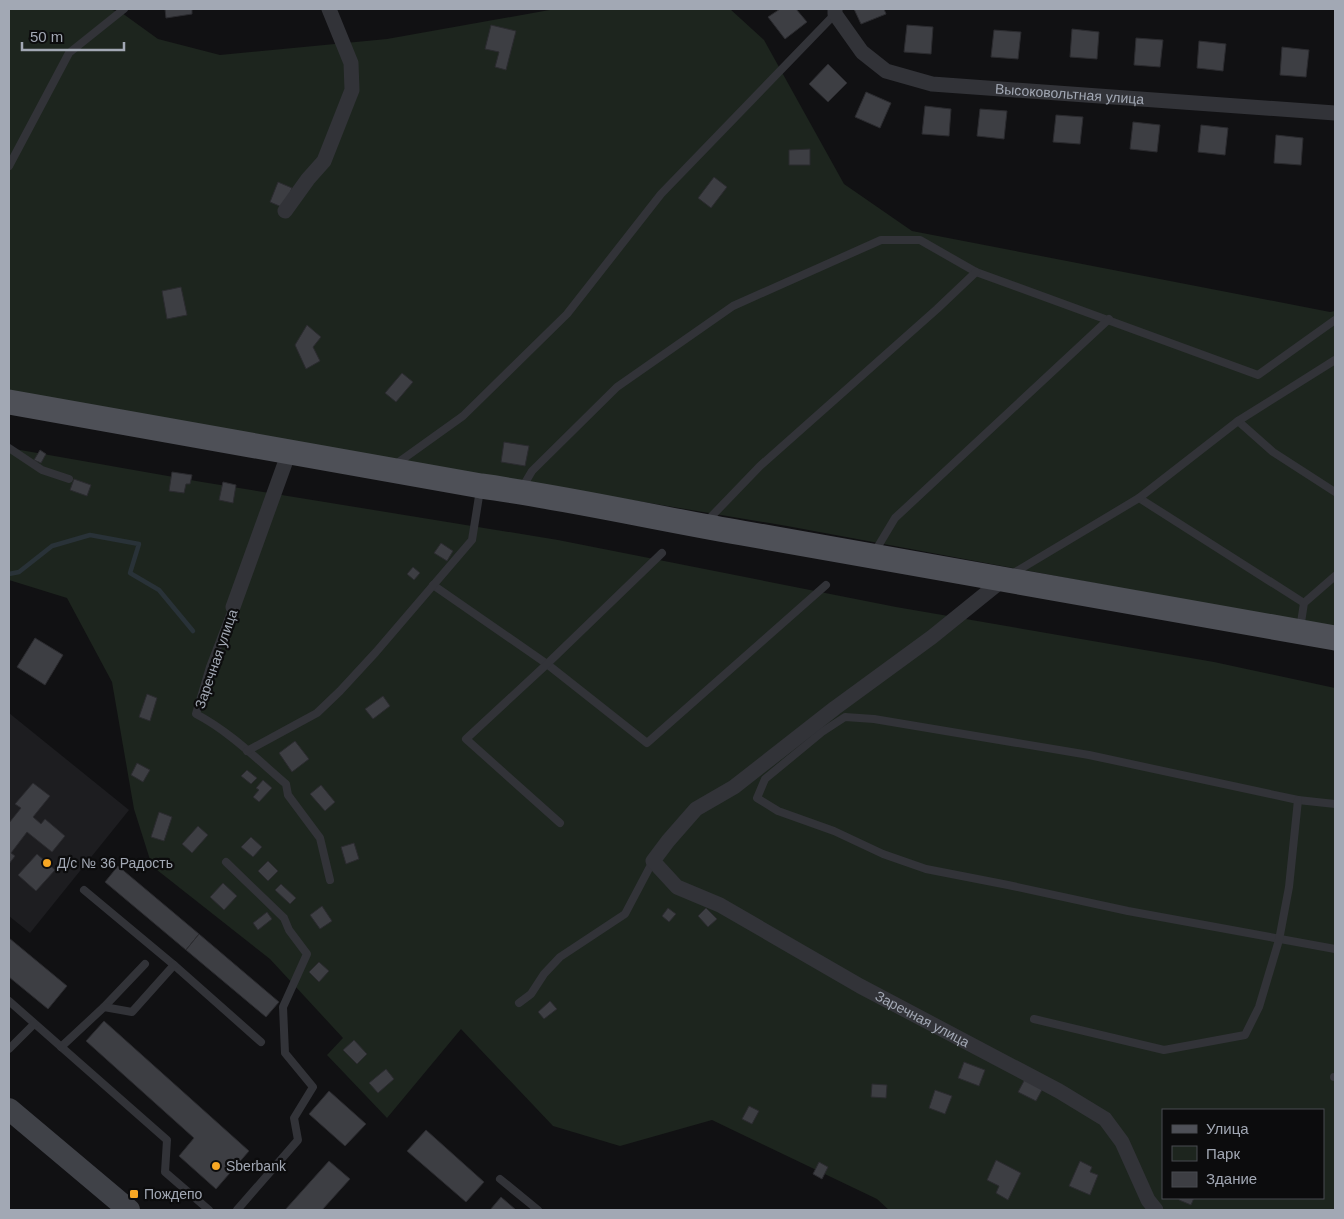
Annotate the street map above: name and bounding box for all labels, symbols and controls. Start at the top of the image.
scale bar [22,20,125,52]
text: 50 m [30,28,63,45]
street label: Высоковольтная улица [994,81,1145,107]
street label: Заречная улица [191,607,241,711]
place label: Д/с № 36 Радость [57,855,173,871]
marker: Д/с № 36 Радость [41,857,53,869]
street label: Заречная улица [873,988,972,1050]
legend [1162,1109,1324,1199]
text: Улица [1206,1120,1249,1137]
text: Парк [1206,1145,1240,1162]
place label: Sberbank [226,1158,287,1174]
marker: Sberbank [210,1160,222,1172]
text: Здание [1206,1170,1257,1187]
place label: Пождепо [144,1186,203,1202]
marker: Пождепо [128,1188,140,1200]

